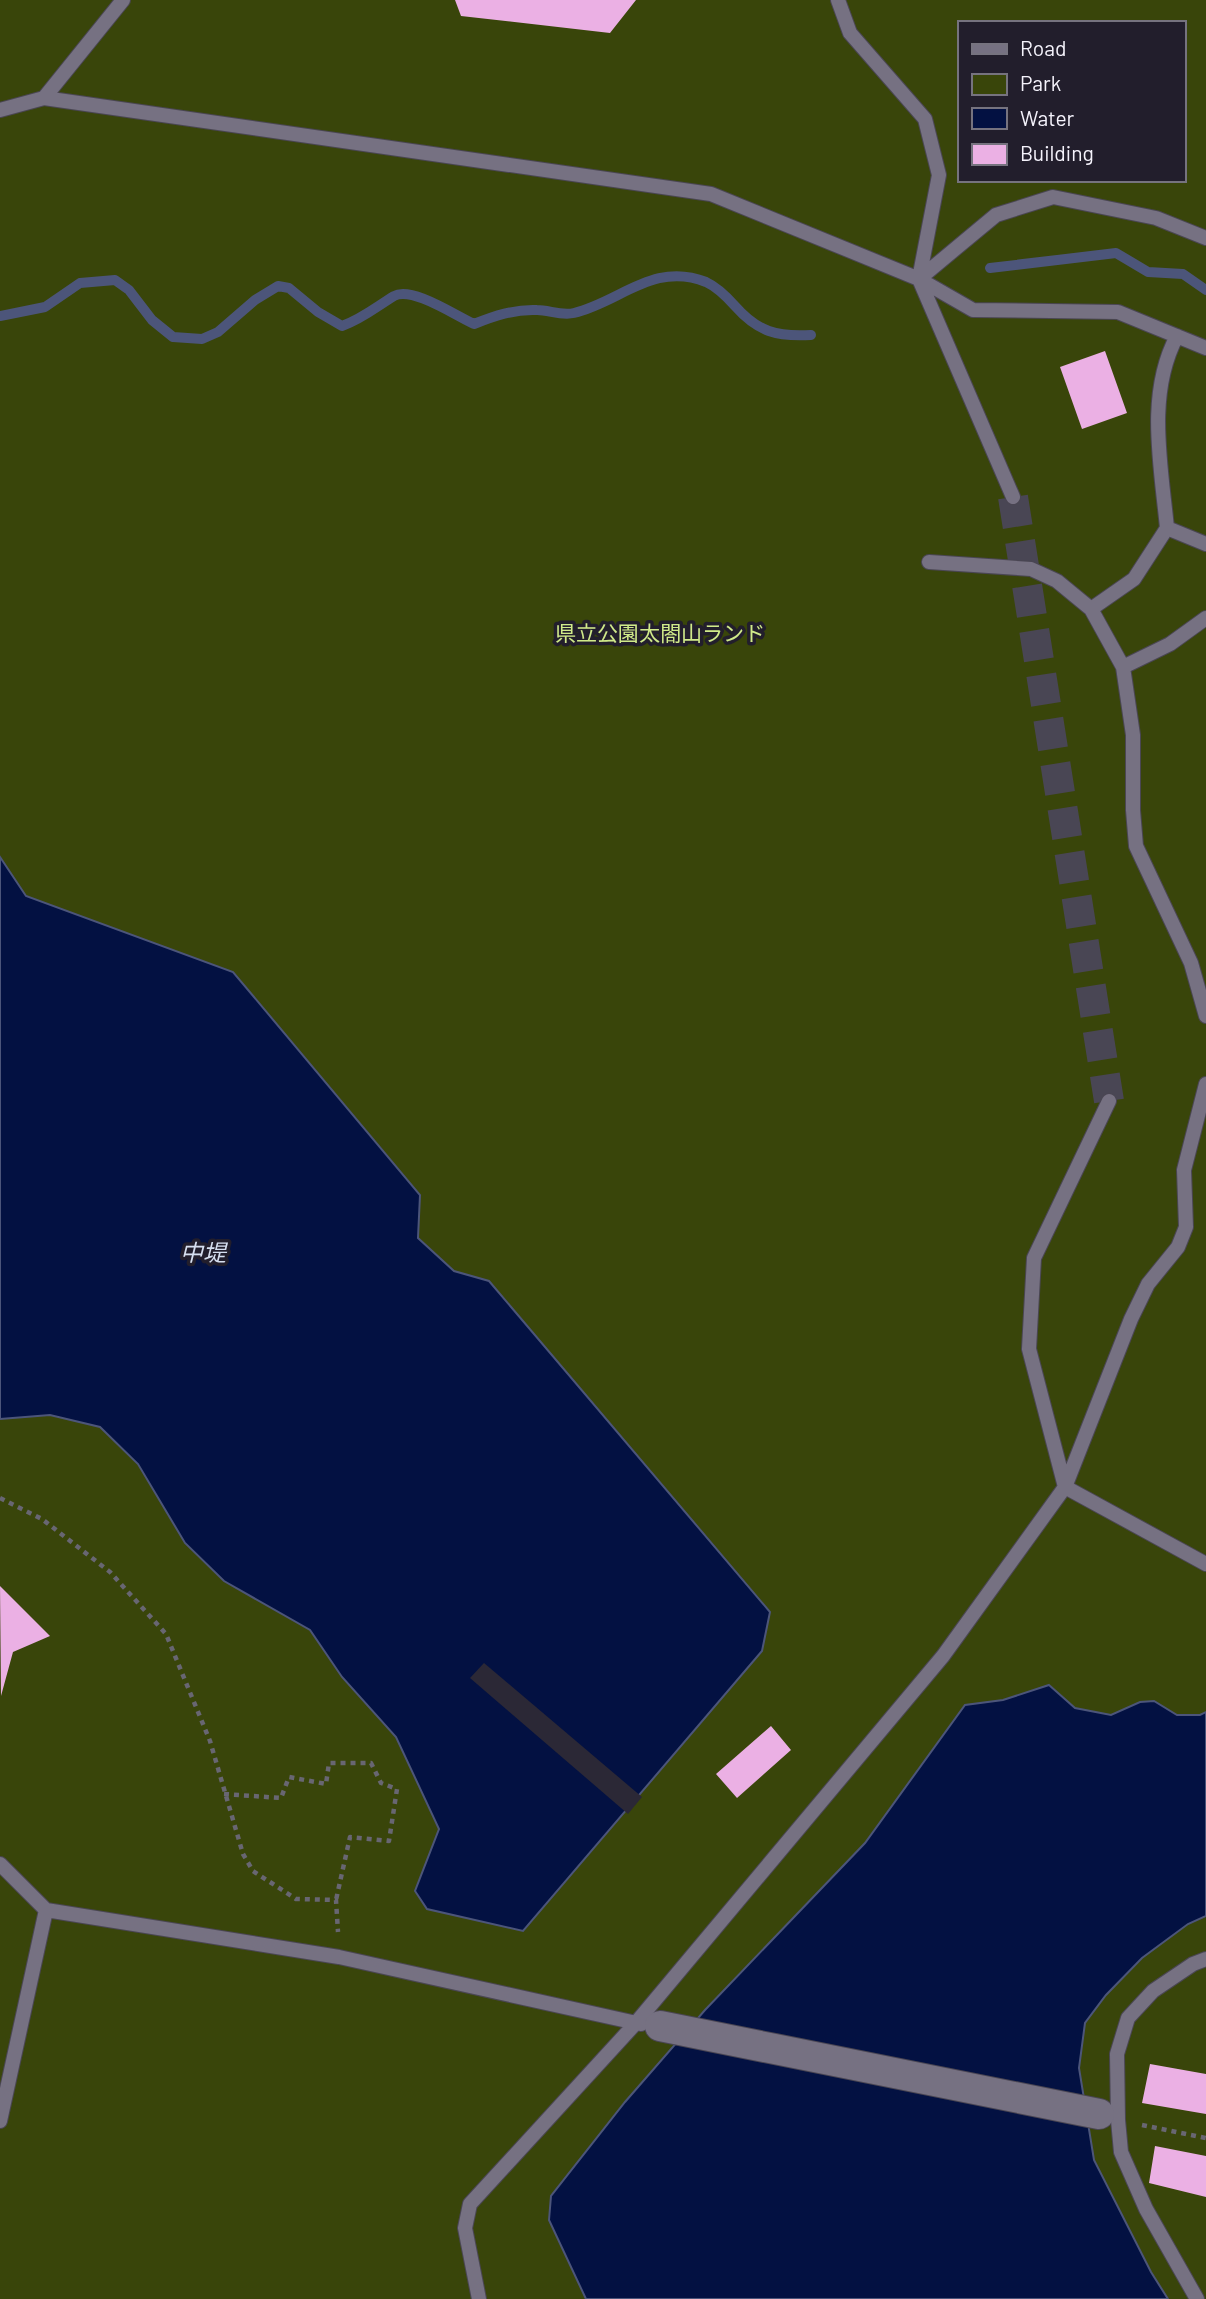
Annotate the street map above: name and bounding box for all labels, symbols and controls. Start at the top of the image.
legend [958,21,1185,182]
text: Road [1020,35,1066,60]
text: Park [1020,70,1061,95]
text: Water [1020,105,1075,130]
text: Building [1020,140,1094,165]
park label: 県立公園太閤山ランド [555,620,765,645]
water label: 中堤 [180,1238,229,1266]

